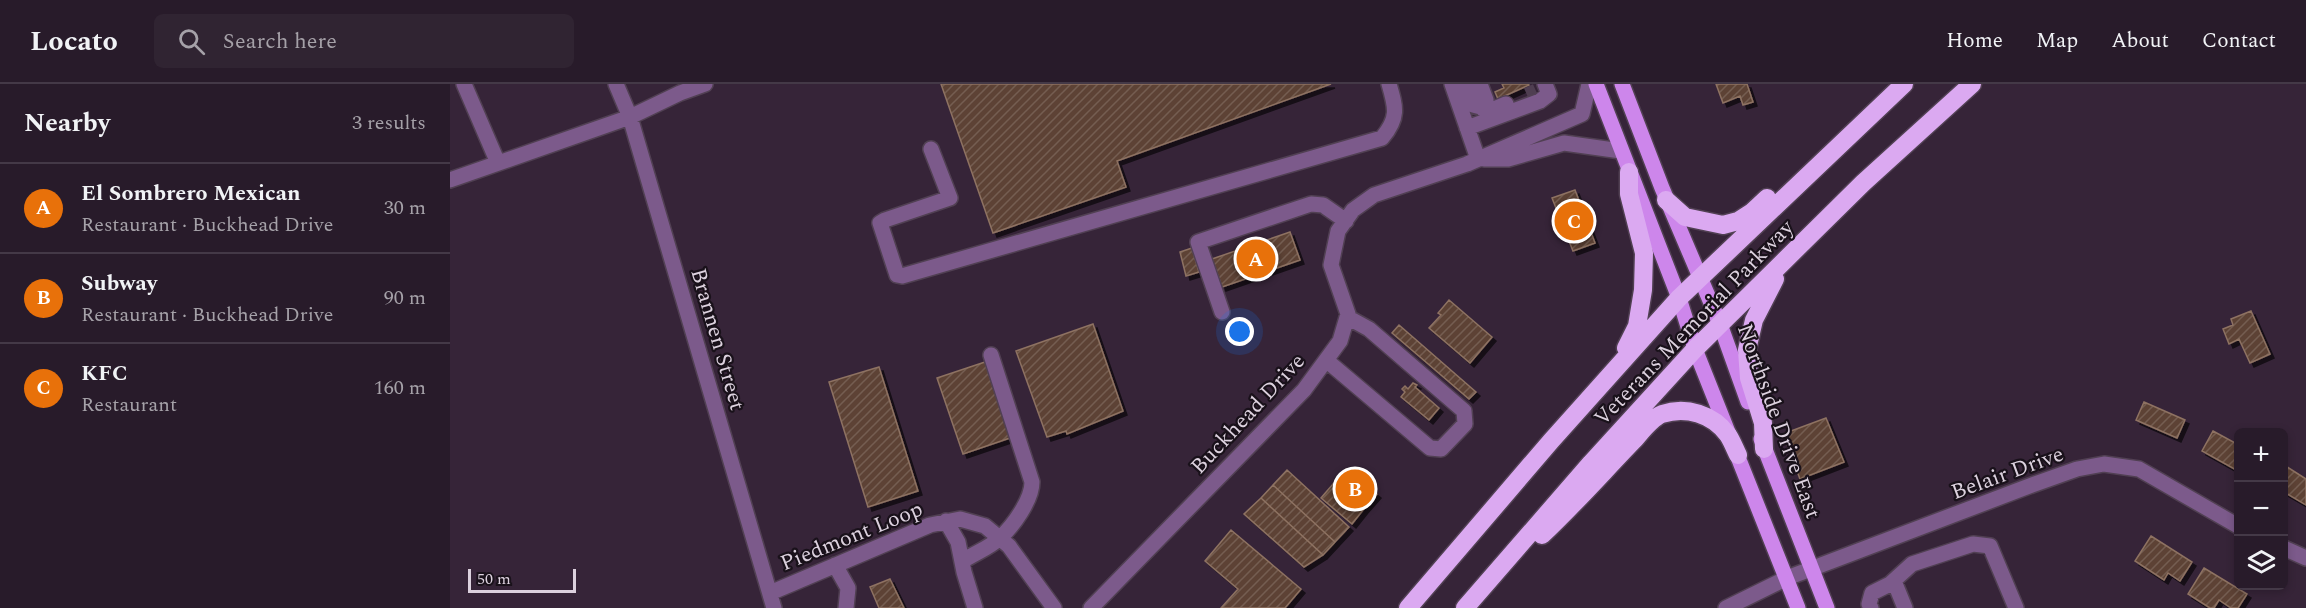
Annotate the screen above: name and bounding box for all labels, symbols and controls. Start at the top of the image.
search box [154,14,574,68]
text: Locato [30,20,118,63]
icon: search [175,25,208,58]
text: Search here [223,25,337,58]
text: Home [1946,25,2003,57]
text: Map [2036,25,2078,57]
text: About [2111,25,2169,57]
text: Contact [2202,25,2276,57]
text: Nearby [24,103,110,143]
text: 3 results [352,108,426,138]
text: El Sombrero Mexican [81,177,301,210]
text: A [36,193,51,223]
text: 30 m [384,193,426,223]
pin: C [1554,198,1594,244]
text: Restaurant · Buckhead Drive [81,210,333,240]
street label: Veterans Memorial Parkway [1586,211,1803,434]
pin: A [1236,236,1276,282]
street label: Brannen Street [682,264,754,415]
text: Subway [81,267,157,300]
text: B [36,283,51,313]
text: 90 m [384,283,426,313]
text: Restaurant · Buckhead Drive [81,300,333,330]
your location [1225,317,1254,346]
street label: Northside Drive East [1728,319,1829,524]
street label: Buckhead Drive [1183,346,1313,482]
text: KFC [81,357,128,390]
text: C [36,373,51,403]
text: 160 m [374,373,426,403]
text: Restaurant [81,390,177,420]
map controls [2234,428,2288,590]
button: + [2234,428,2288,482]
street label: Belair Drive [1947,438,2068,509]
pin: B [1336,466,1374,512]
button: − [2234,482,2288,536]
street label: Piedmont Loop [775,493,928,580]
button: layers [2234,536,2288,590]
scale bar [468,566,576,594]
text: 50 m [477,567,511,591]

